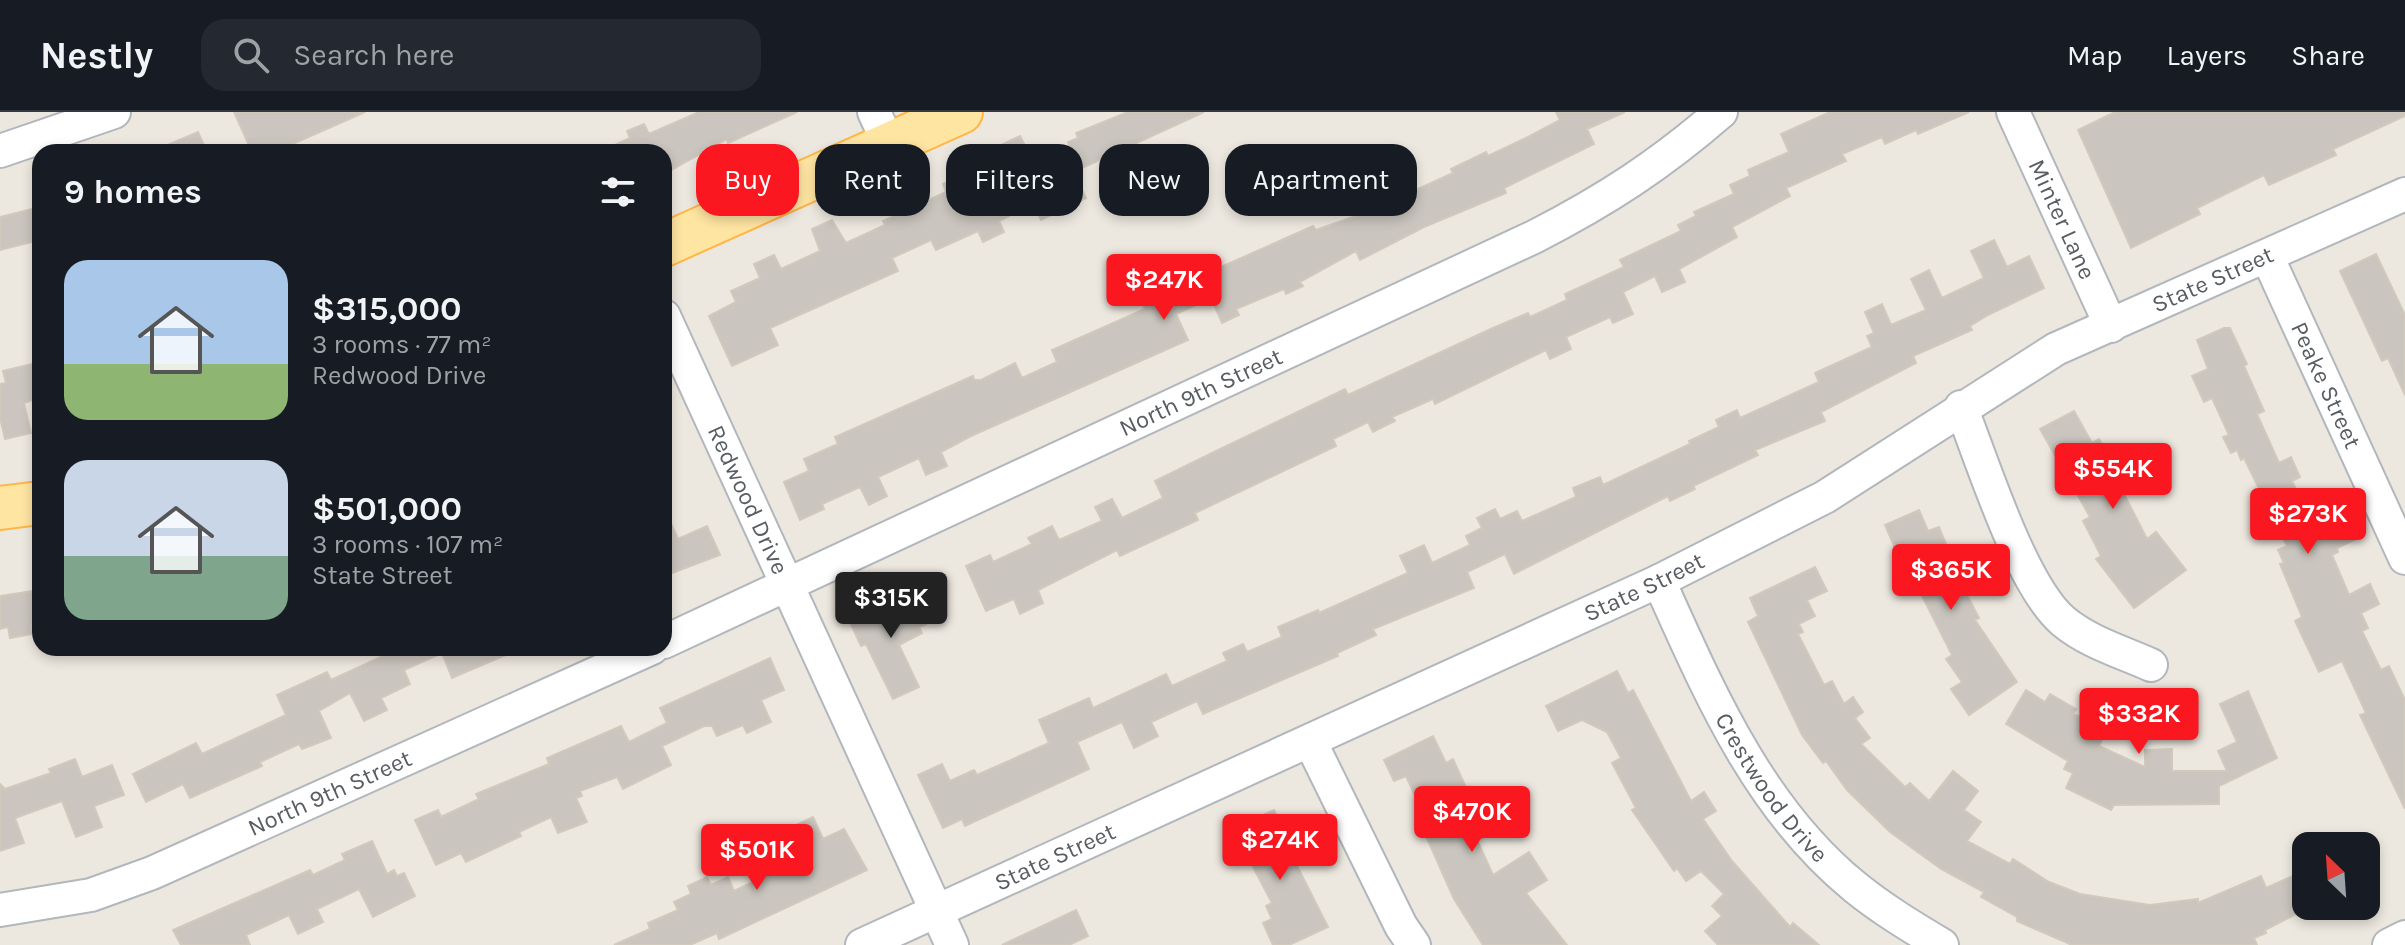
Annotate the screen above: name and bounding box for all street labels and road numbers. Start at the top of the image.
street label: Minter Lane [2023,155,2102,284]
street label: State Street [2148,240,2278,319]
street label: Peake Street [2285,317,2367,453]
street label: North 9th Street [1115,342,1287,442]
street label: Redwood Drive [702,421,794,579]
street label: State Street [1579,547,1709,627]
street label: Crestwood Drive [1710,708,1834,868]
street label: North 9th Street [244,744,416,842]
street label: State Street [990,817,1120,897]

